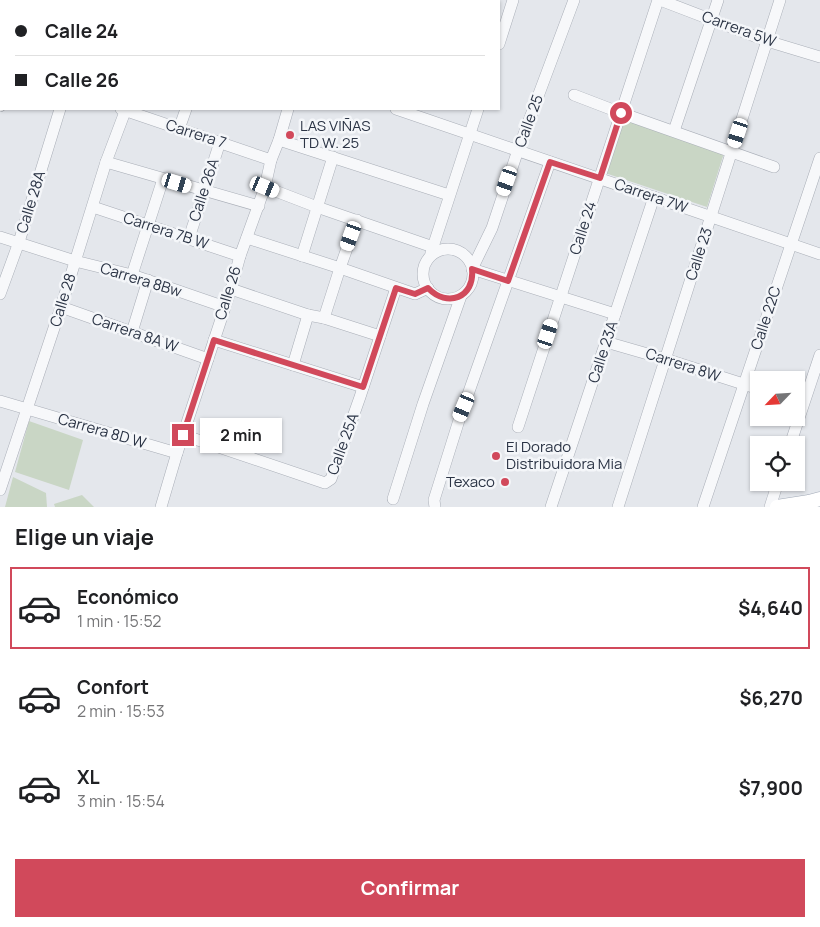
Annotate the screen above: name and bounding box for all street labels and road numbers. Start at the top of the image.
street label: Carrera 5W [699,5,779,52]
street label: Calle 25 [509,91,548,150]
street label: Carrera 7 [163,114,229,153]
street label: Calle 26A [183,155,224,224]
street label: Calle 28A [11,167,50,236]
street label: Carrera 7W [612,173,691,218]
street label: Calle 24 [564,198,601,257]
street label: Carrera 7B W [121,207,212,254]
street label: Calle 23 [680,225,717,283]
street label: Carrera 8Bw [98,257,185,302]
street label: Calle 26 [209,263,246,323]
street label: Calle 28 [44,270,81,329]
street label: Calle 22C [745,283,786,352]
street label: Carrera 8A W [89,308,181,357]
street label: Calle 23A [583,318,623,386]
street label: Carrera 8W [643,343,723,387]
street label: Carrera 8D W [56,408,149,453]
street label: Calle 25A [322,409,364,478]

